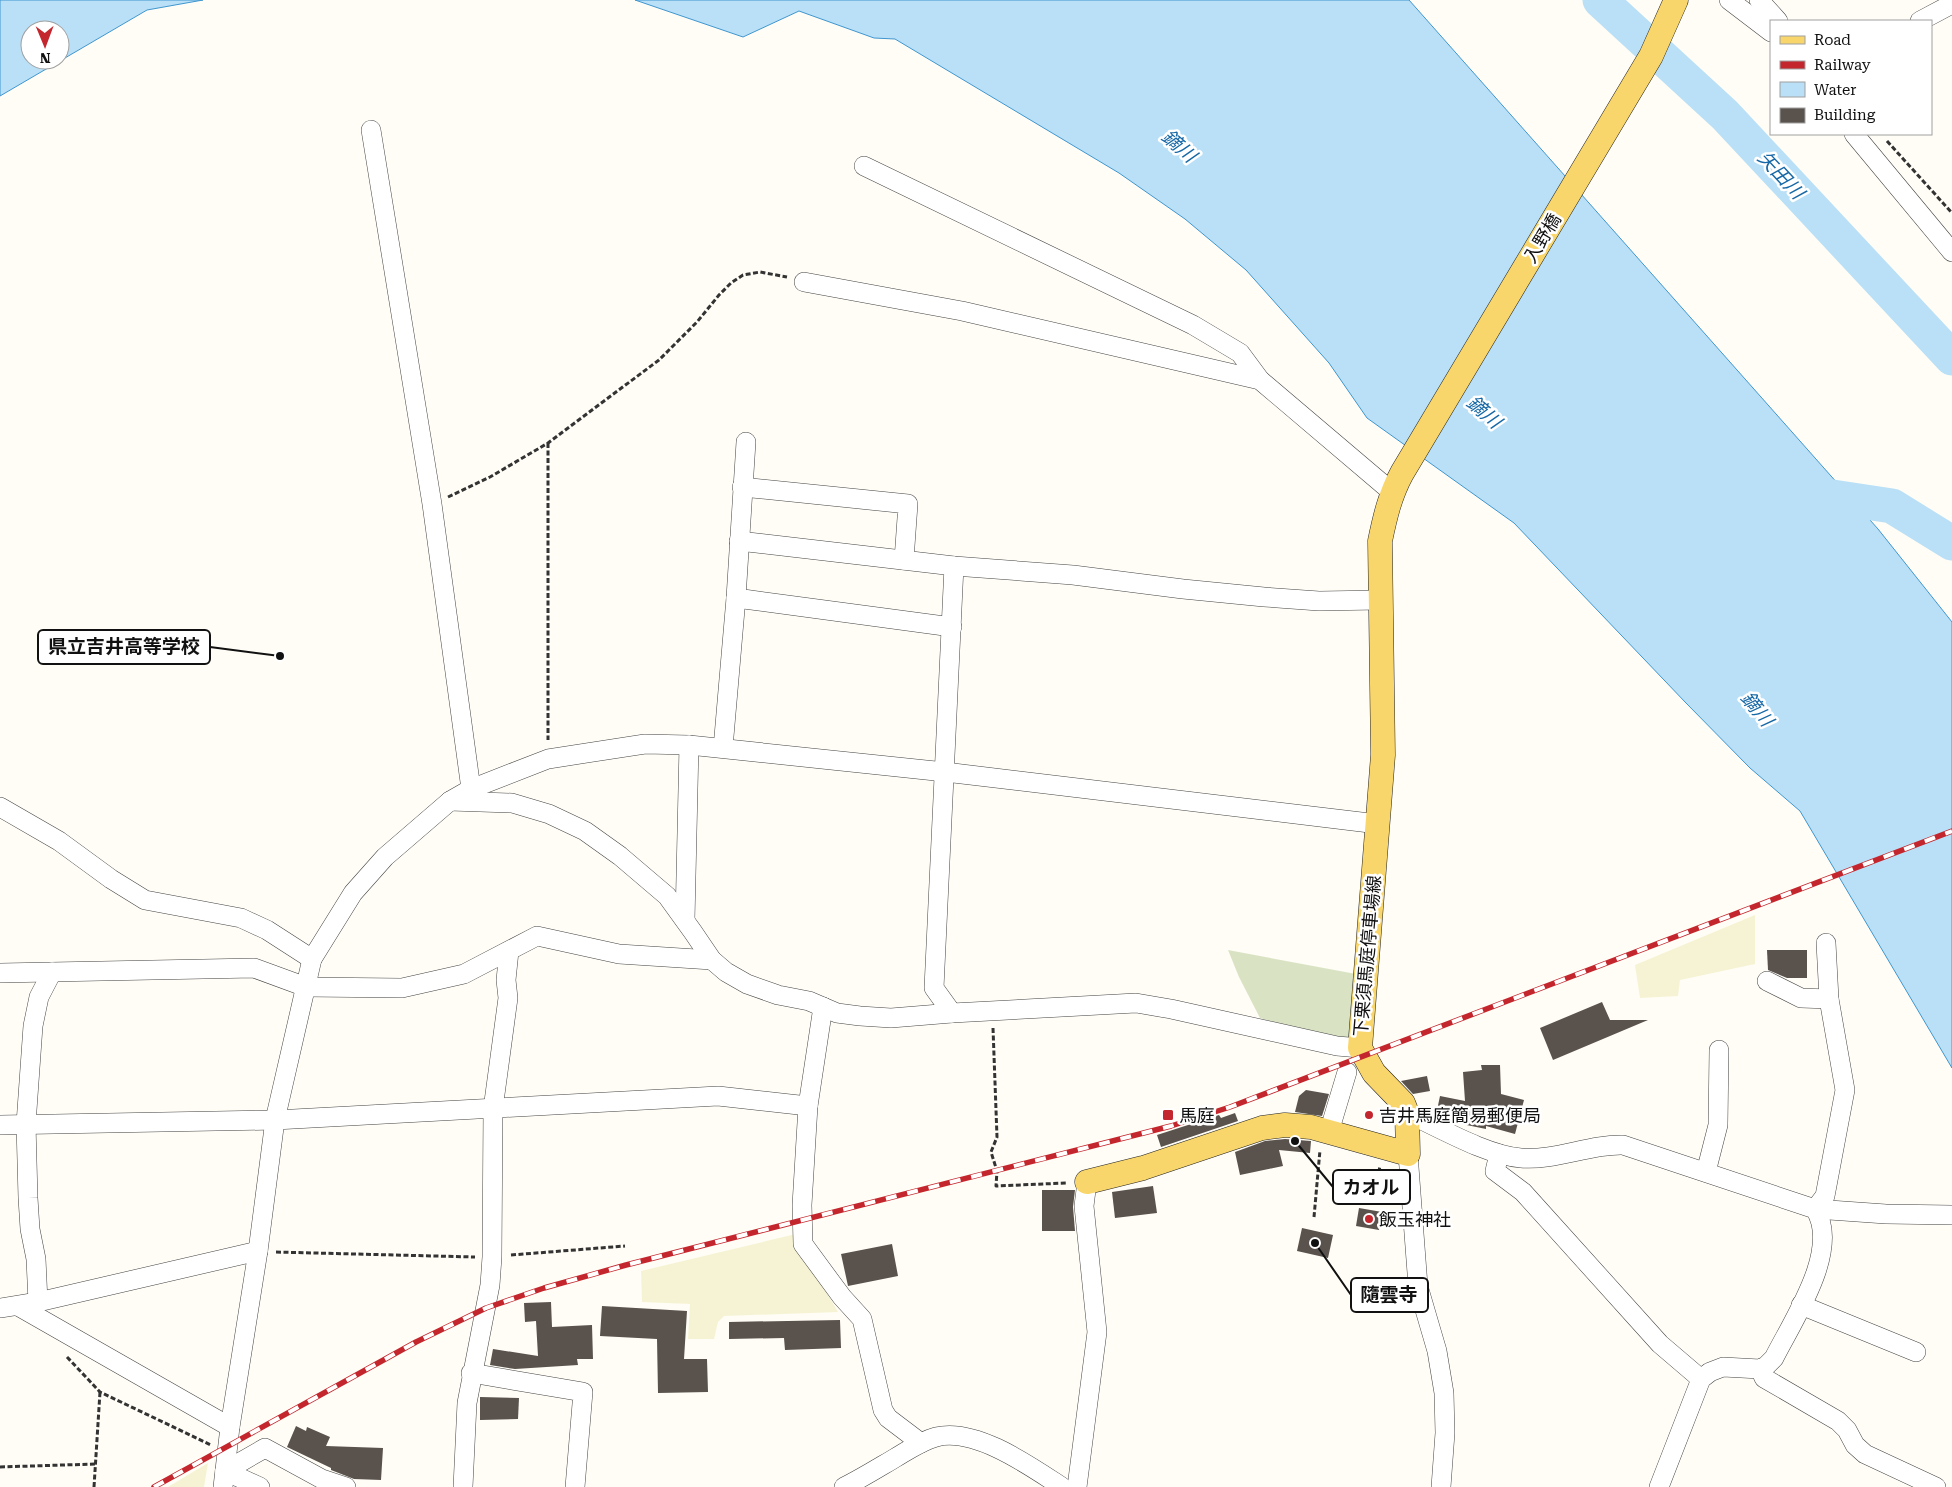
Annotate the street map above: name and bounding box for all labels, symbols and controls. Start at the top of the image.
north arrow [20,20,70,70]
legend [1770,20,1932,135]
text: Road [1814,31,1851,49]
text: N [39,50,51,66]
text: Railway [1814,56,1871,74]
text: Water [1814,81,1856,99]
text: Building [1814,106,1876,124]
water label: 鏑川 [1157,125,1202,168]
water label: 矢田川 [1753,146,1810,205]
street label: 入野橋 [1519,209,1565,267]
water label: 鏑川 [1462,391,1507,434]
callout: 県立吉井高等学校 [38,630,210,664]
text: 県立吉井高等学校 [48,635,200,658]
water label: 鏑川 [1736,687,1779,733]
street label: 下栗須馬庭停車場線 [1349,874,1385,1038]
place label: 馬庭 [1179,1105,1215,1126]
place label: 吉井馬庭簡易郵便局 [1379,1105,1541,1126]
marker: 馬庭 [1161,1108,1175,1122]
marker: 吉井馬庭簡易郵便局 [1363,1109,1375,1121]
callout: カオル [1333,1170,1410,1204]
text: カオル [1342,1176,1400,1199]
place label: 飯玉神社 [1379,1209,1451,1230]
marker: 飯玉神社 [1363,1213,1375,1225]
callout: 隨雲寺 [1351,1278,1428,1312]
text: 隨雲寺 [1360,1283,1418,1306]

